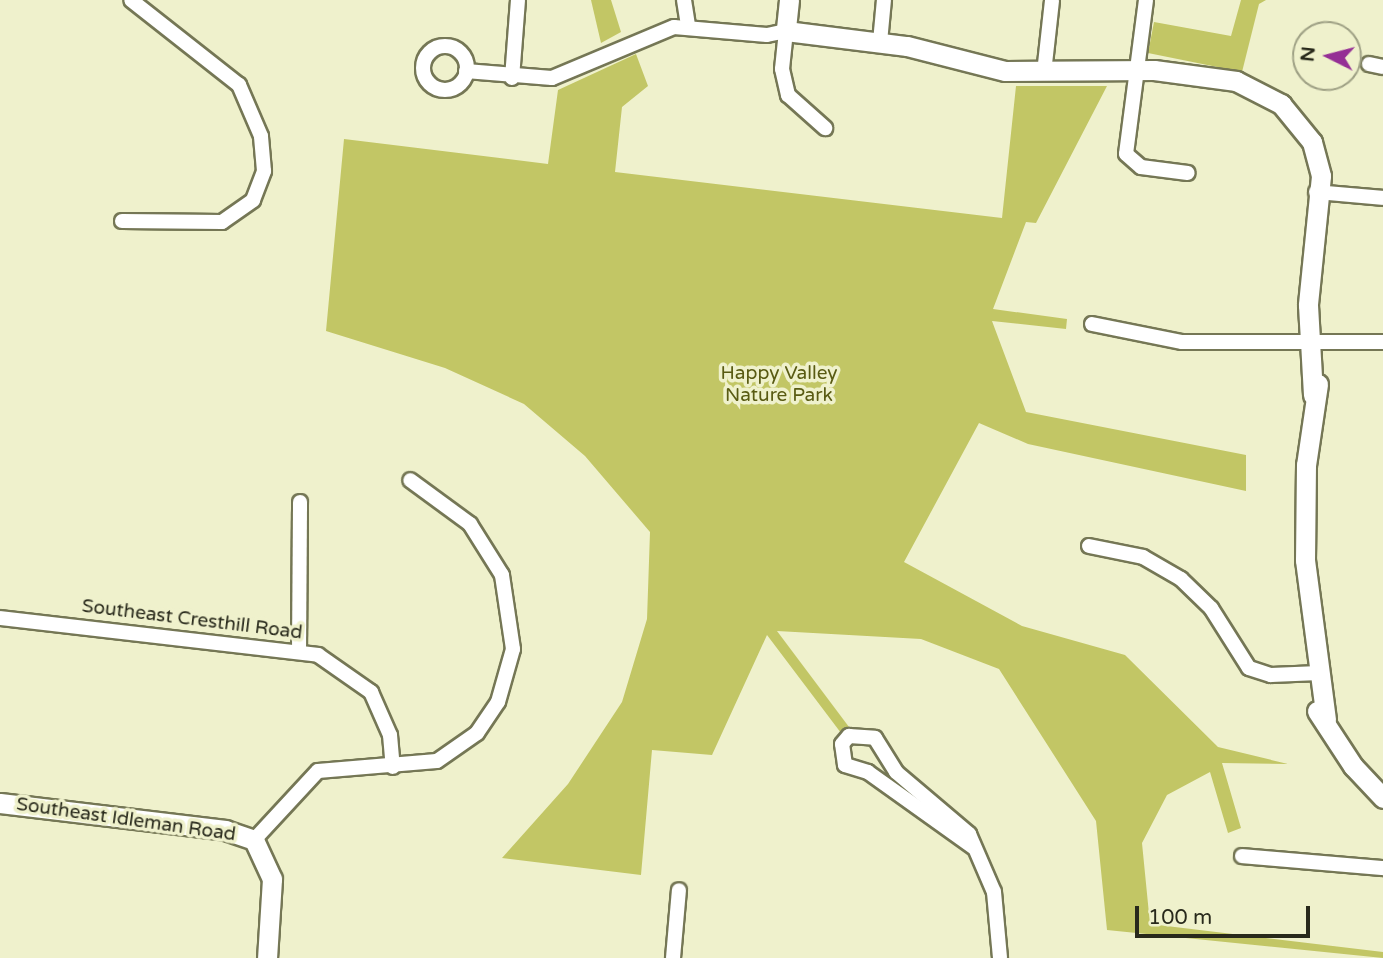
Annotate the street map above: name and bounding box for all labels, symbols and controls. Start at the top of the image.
north arrow [1292,21,1362,91]
text: N [1296,45,1320,63]
park label: Happy Valley Nature Park [720,363,838,407]
street label: Southeast Cresthill Road [80,595,304,645]
street label: Southeast Idleman Road [15,793,237,847]
scale bar [1138,892,1313,936]
text: 100 m [1148,905,1212,930]

